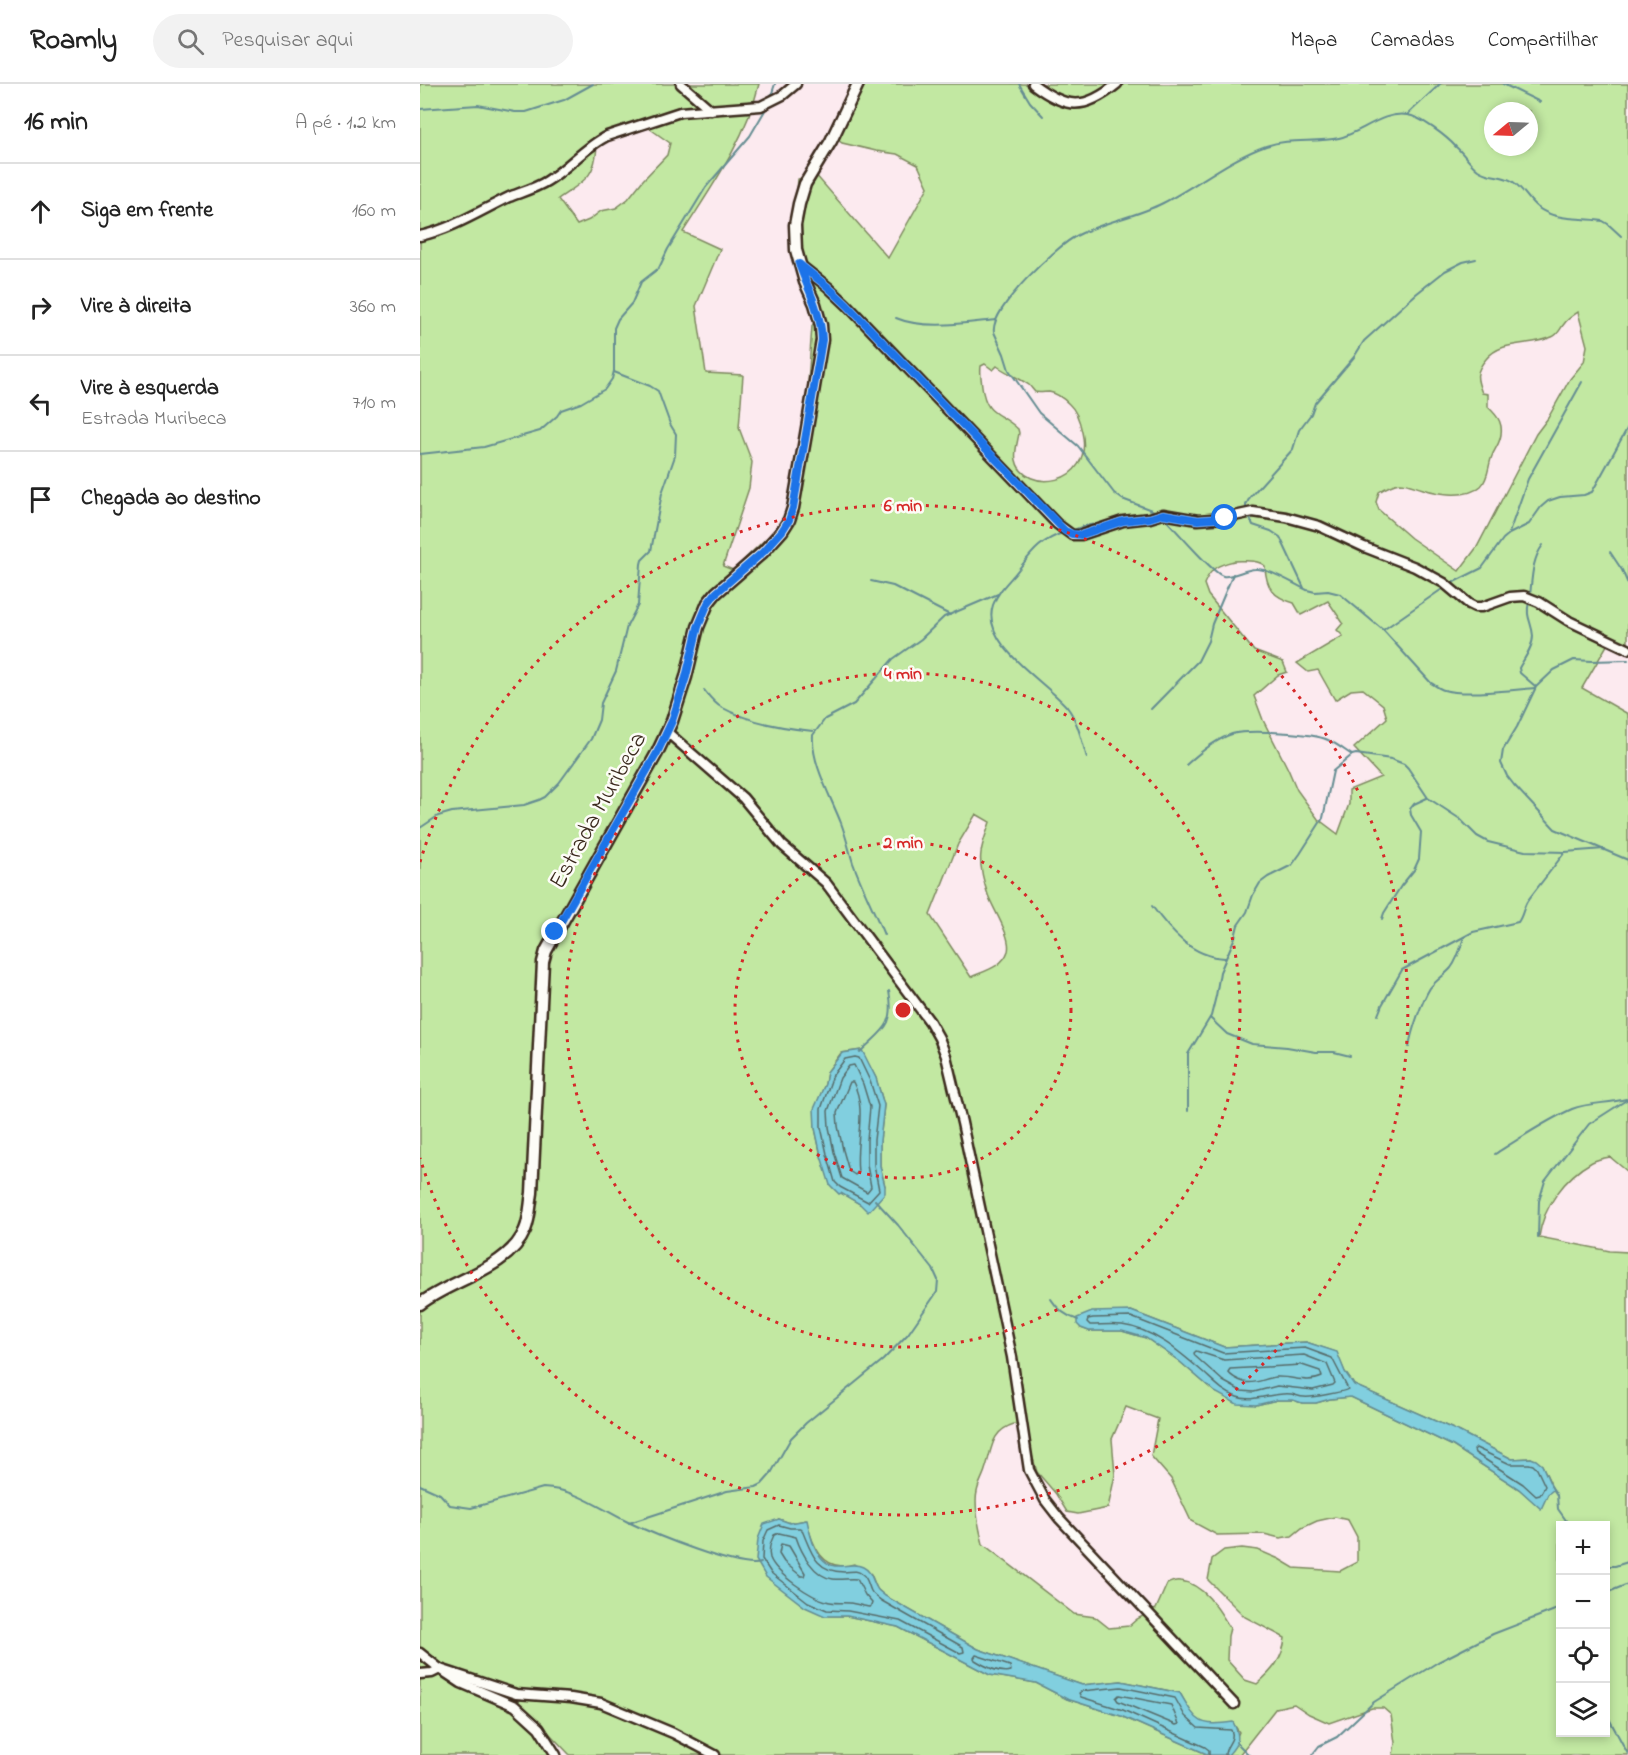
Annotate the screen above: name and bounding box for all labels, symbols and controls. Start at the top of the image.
search box [153,14,573,68]
text: Roamly [30,21,117,62]
icon: search [174,25,207,58]
text: Pesquisar aqui [222,25,353,57]
text: Mapa [1291,26,1337,56]
text: Camadas [1370,26,1455,56]
text: Compartilhar [1488,26,1598,56]
north arrow [1484,102,1538,156]
text: 16 min [24,104,88,142]
text: A pé · 1.2 km [295,109,396,138]
icon: ahead [24,195,57,228]
text: Siga em frente [81,195,213,227]
text: 160 m [352,197,396,226]
icon: right [24,291,57,324]
text: Vire à direita [81,291,191,323]
text: 360 m [350,293,396,322]
text: Vire à esquerda [81,373,219,405]
icon: left [24,387,57,420]
text: 710 m [352,389,396,418]
text: Estrada Muribeca [81,405,227,434]
icon: arrive [24,483,57,516]
text: Chegada ao destino [81,483,261,515]
text: 6 min [884,494,922,520]
route start [1211,504,1237,530]
text: 4 min [884,662,922,688]
street label: Estrada Muribeca [541,726,657,896]
text: 2 min [882,831,923,857]
route end [541,918,567,944]
centre of rings [893,1000,913,1020]
map controls [1556,1521,1610,1737]
button: + [1556,1521,1610,1575]
button: − [1556,1575,1610,1629]
button: locate [1556,1629,1610,1683]
button: layers [1556,1683,1610,1737]

